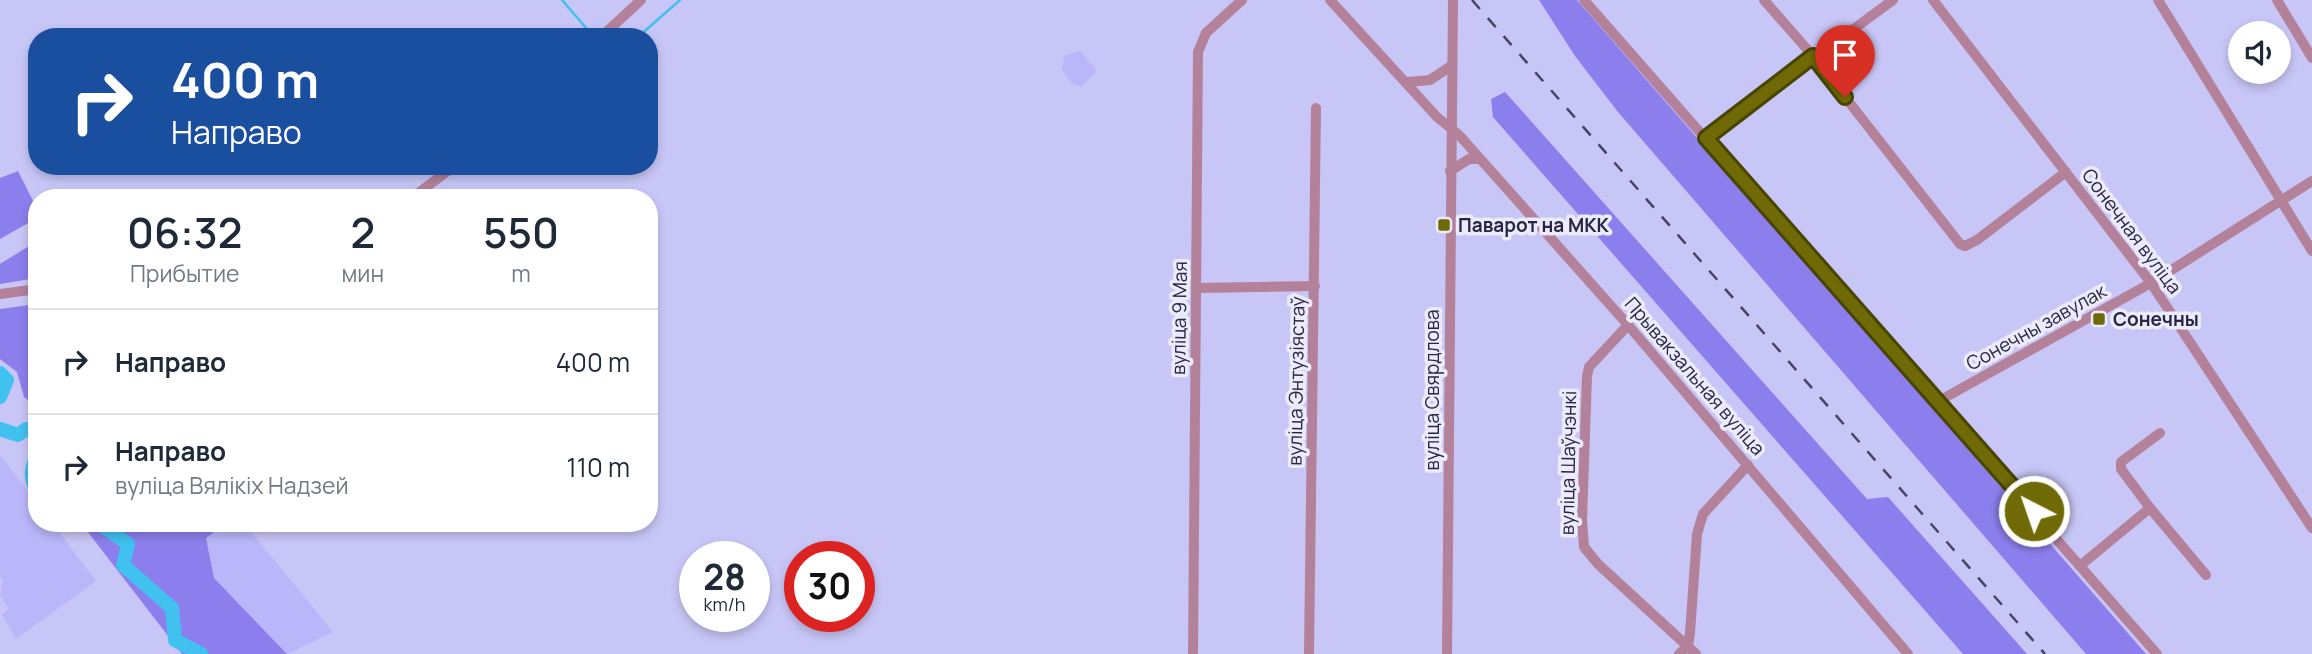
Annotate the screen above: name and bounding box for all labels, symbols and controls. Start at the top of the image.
map controls [2228,21,2291,84]
button: sound [2228,21,2291,84]
pin [1815,25,1875,97]
icon: arrive [1826,36,1864,74]
text: 400 m [171,46,319,113]
icon: right [56,56,147,147]
text: Направо [171,110,302,154]
street label: Сонечная вуліца [2076,163,2188,299]
text: 06:32 [127,203,243,261]
text: 2 [350,203,375,261]
text: 550 [483,203,559,261]
place label: Паварот на МКК [1458,212,1610,238]
marker: Паварот на МКК [1436,217,1452,233]
text: Прибытие [130,257,240,289]
text: мин [341,257,384,289]
text: m [511,257,531,289]
street label: вуліца 9 Мая [1165,261,1193,375]
street label: Сонечны завулак [1961,277,2111,376]
street label: Прывакзальная вуліца [1619,291,1771,461]
street label: вуліца Энтузіястаў [1282,296,1310,466]
place label: Сонечны [2113,306,2199,332]
street label: вуліца Свярдлова [1419,309,1445,471]
marker: Сонечны [2091,311,2107,327]
icon: right [56,343,94,381]
text: Направо [115,344,226,380]
text: 400 m [556,344,630,380]
street label: вуліца Шаўчэнкі [1554,391,1582,535]
text: Направо [115,433,226,469]
icon: right [56,448,94,486]
text: 110 m [567,449,630,485]
text: вуліца Вялікіх Надзей [115,469,349,501]
position arrow [1997,474,2071,548]
speed limit sign: 30 [784,541,875,632]
text: 28 [703,553,746,601]
text: km/h [704,592,745,616]

